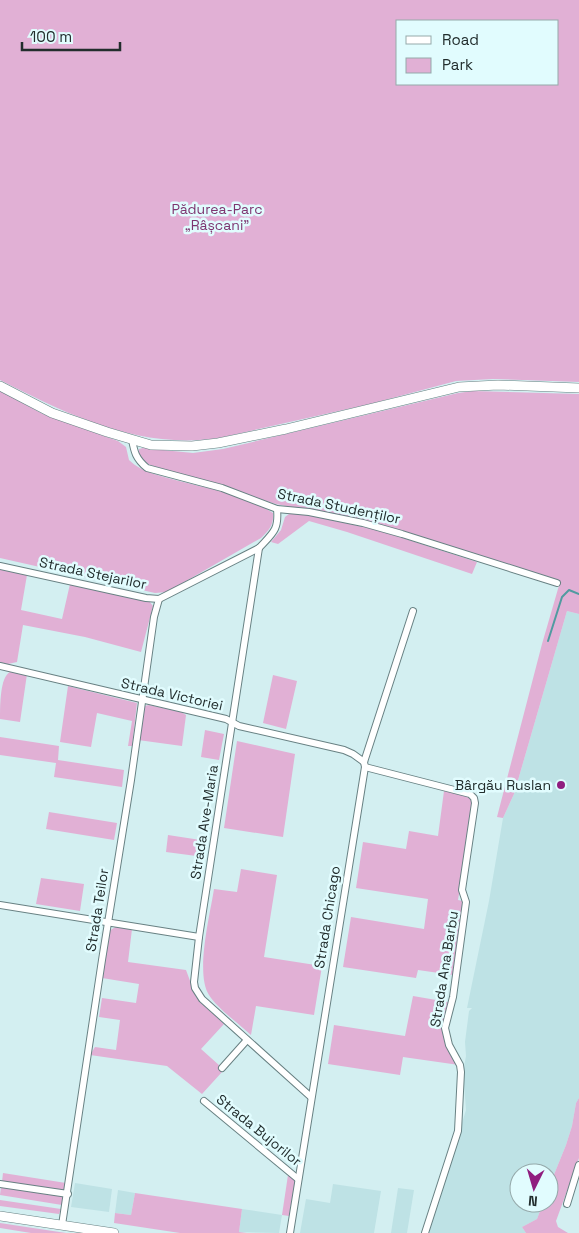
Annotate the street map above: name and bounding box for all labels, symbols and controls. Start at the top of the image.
scale bar [22,20,120,52]
legend [396,20,559,85]
text: 100 m [30,27,72,46]
text: Road [442,30,479,49]
text: Park [442,55,473,74]
park label: Pădurea-Parc „Râșcani” [171,200,263,234]
street label: Strada Studenților [276,484,402,528]
street label: Strada Stejarilor [38,553,148,593]
street label: Strada Victoriei [119,674,225,714]
street label: Strada Ave-Maria [186,763,222,881]
place label: Bârgău Ruslan [455,776,551,794]
marker: Bârgău Ruslan [555,779,567,791]
street label: Strada Chicago [310,864,344,970]
street label: Strada Teilor [82,867,112,953]
street label: Strada Ana Barbu [426,910,462,1028]
street label: Strada Bujorilor [213,1090,305,1170]
north arrow [509,1163,559,1213]
text: N [527,1192,538,1210]

